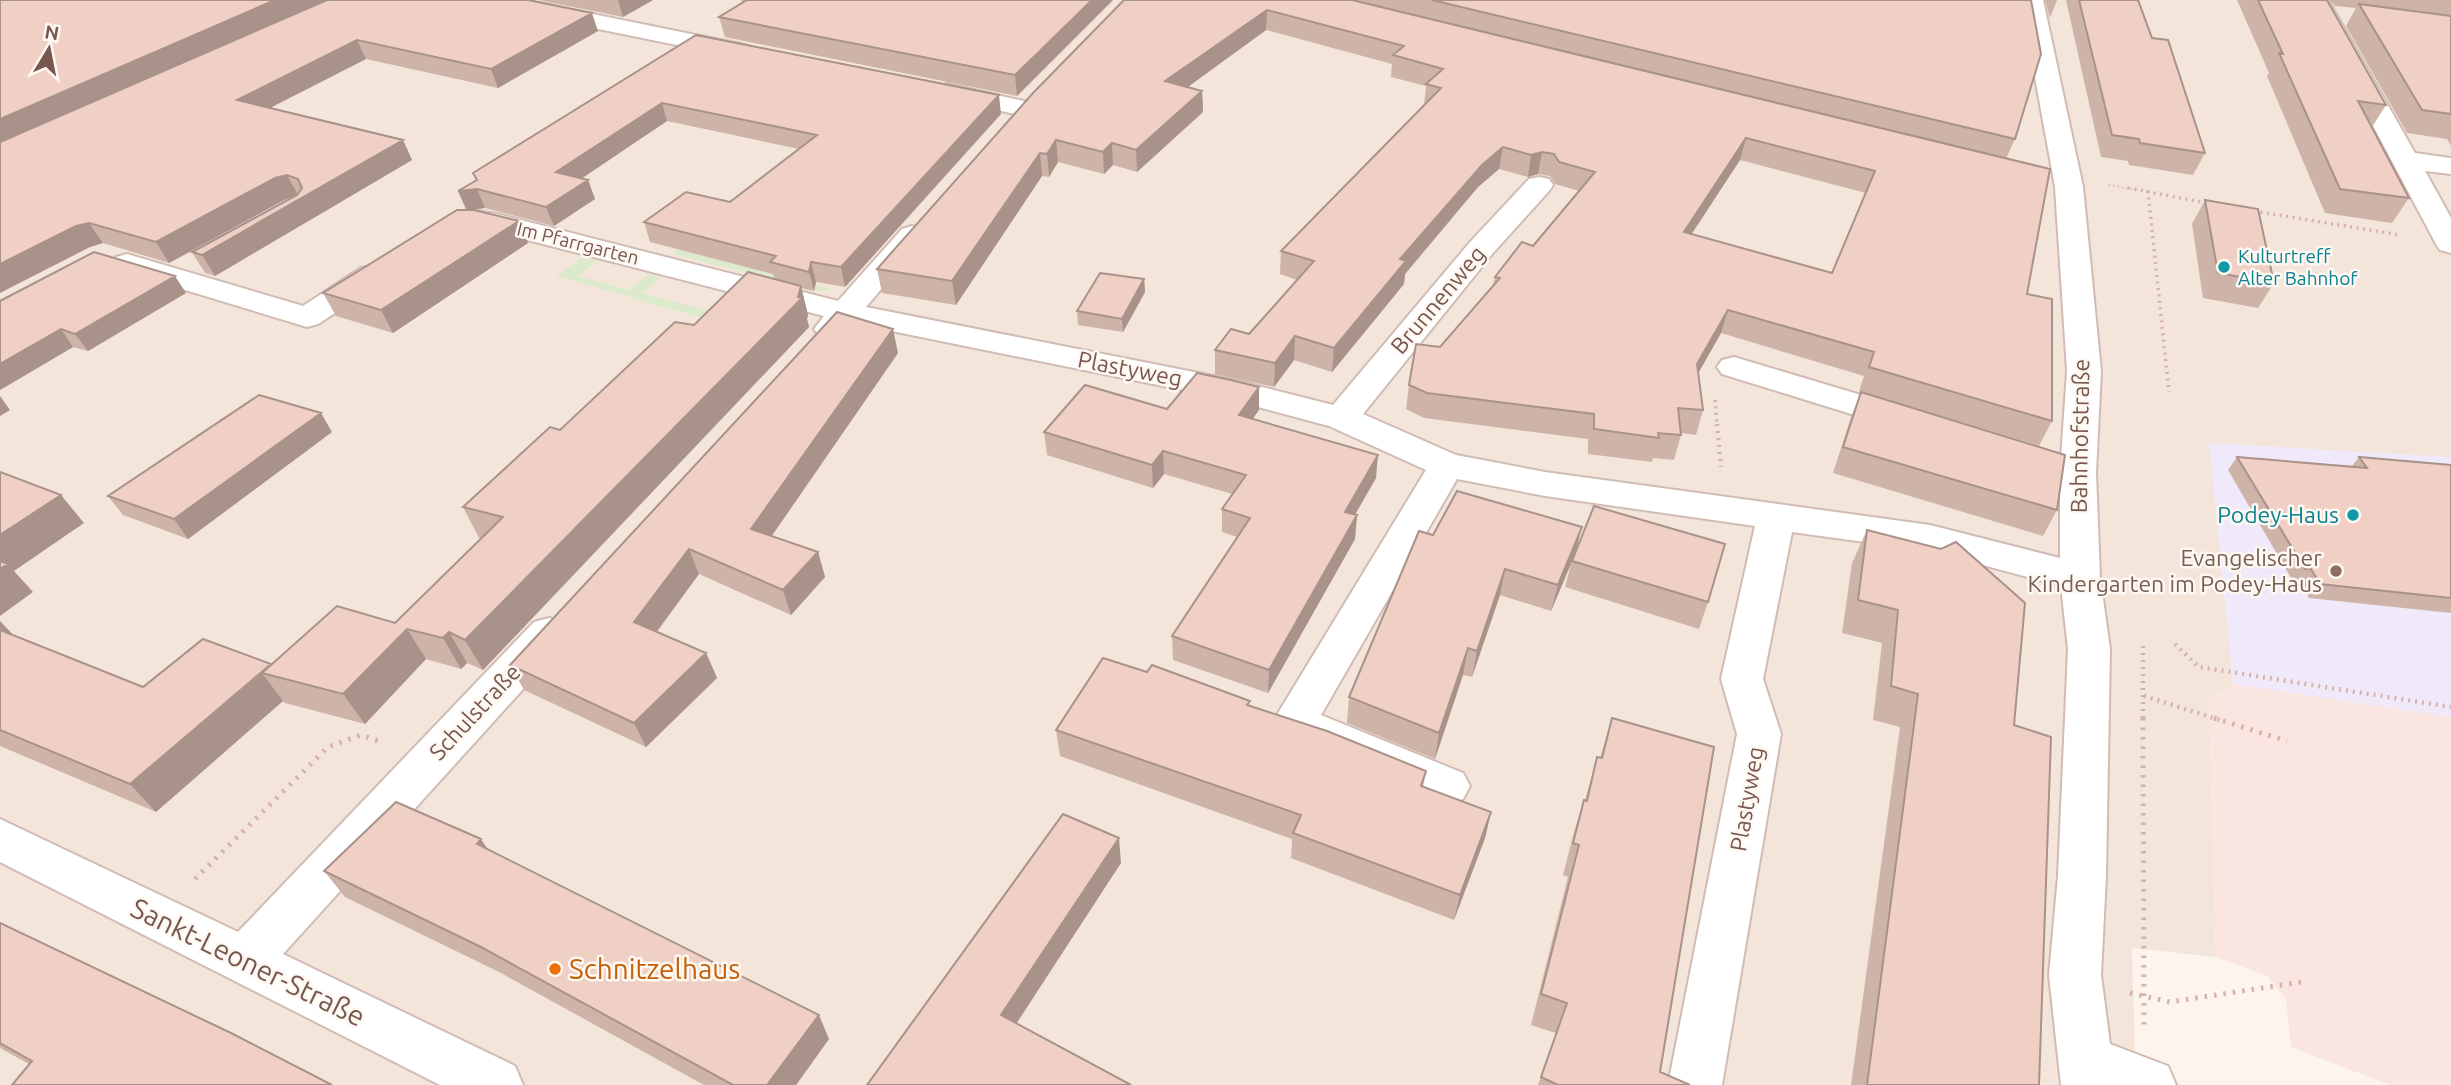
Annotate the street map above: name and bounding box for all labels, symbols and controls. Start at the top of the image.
north arrow [14,14,84,84]
text: N [43,20,61,44]
street label: Im Pfarrgarten [515,217,641,269]
street label: Brunnenweg [1386,241,1490,358]
place label: Kulturtreff Alter Bahnhof [2238,245,2358,289]
marker: Kulturtreff Alter Bahnhof [2216,259,2232,275]
street label: Plastyweg [1076,346,1184,391]
street label: Bahnhofstraße [2066,359,2093,513]
place label: Podey-Haus [2217,502,2339,527]
marker: Podey-Haus [2345,507,2361,523]
place label: Evangelischer Kindergarten im Podey-Haus [2028,545,2322,596]
marker: Evangelischer Kindergarten im Podey-Haus [2328,563,2344,579]
street label: Schulstraße [424,659,525,764]
street label: Plastyweg [1725,745,1768,853]
street label: Sankt-Leoner-Straße [126,891,370,1032]
place label: Schnitzelhaus [569,953,740,984]
marker: Schnitzelhaus [547,961,563,977]

